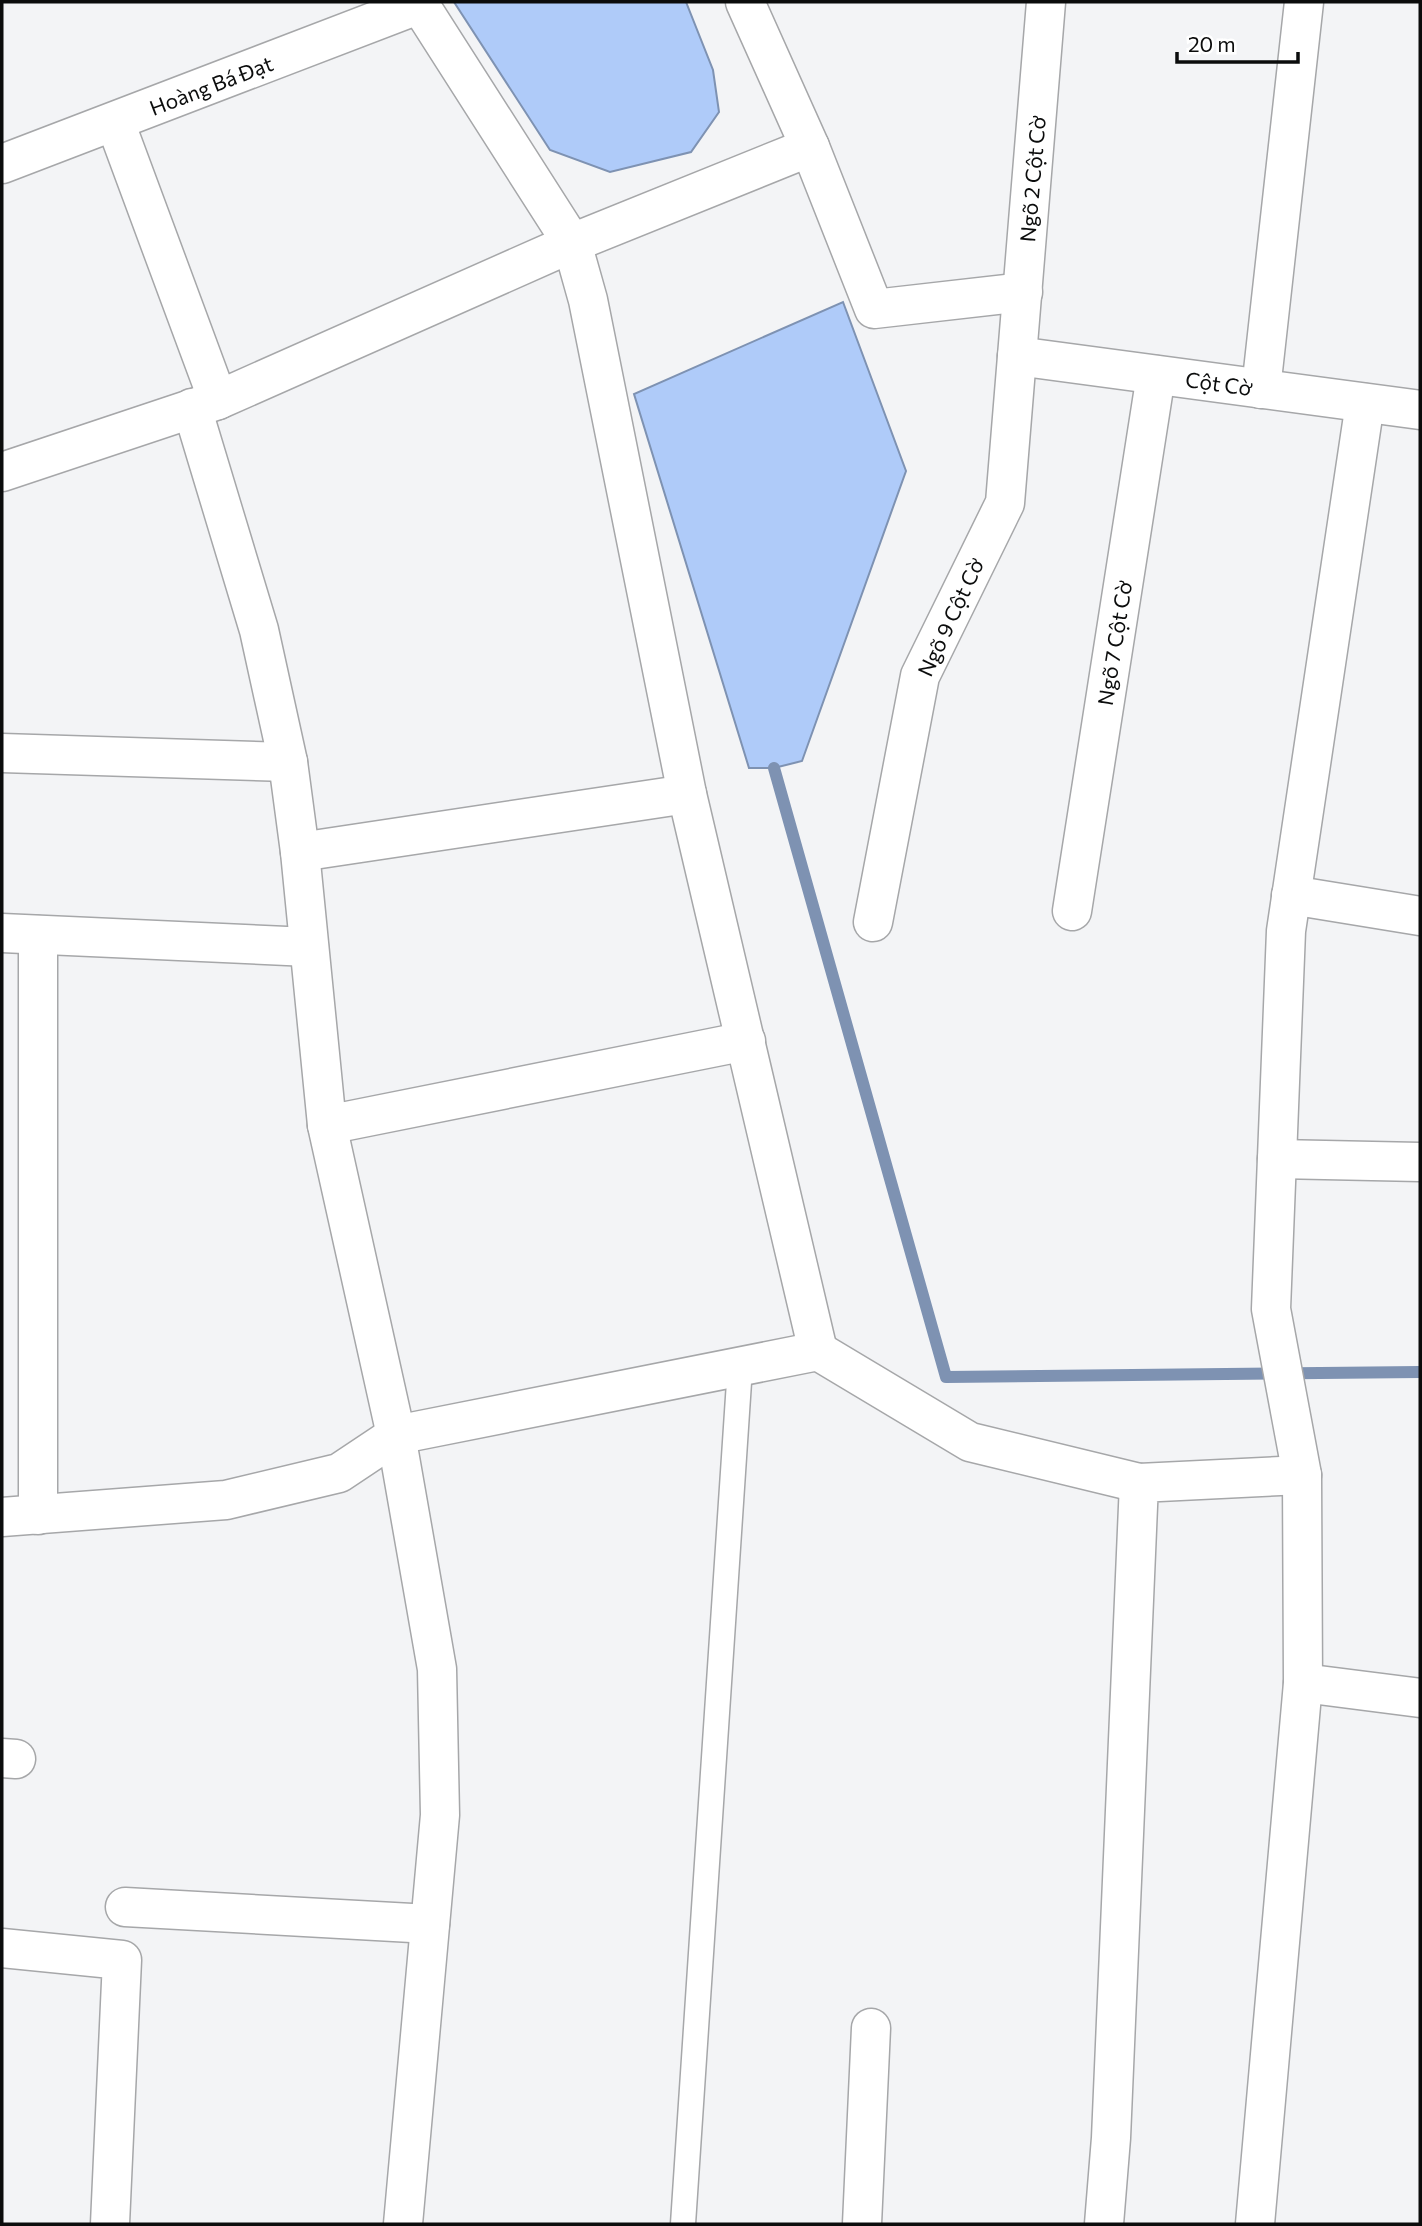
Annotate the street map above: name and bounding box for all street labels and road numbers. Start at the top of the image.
street label: Hoàng Bá Đạt [146,50,276,120]
street label: Ngõ 2 Cột Cờ [1014,114,1050,243]
street label: Cột Cờ [1184,366,1255,400]
street label: Ngõ 9 Cột Cờ [912,553,989,680]
street label: Ngõ 7 Cột Cờ [1092,578,1136,707]

